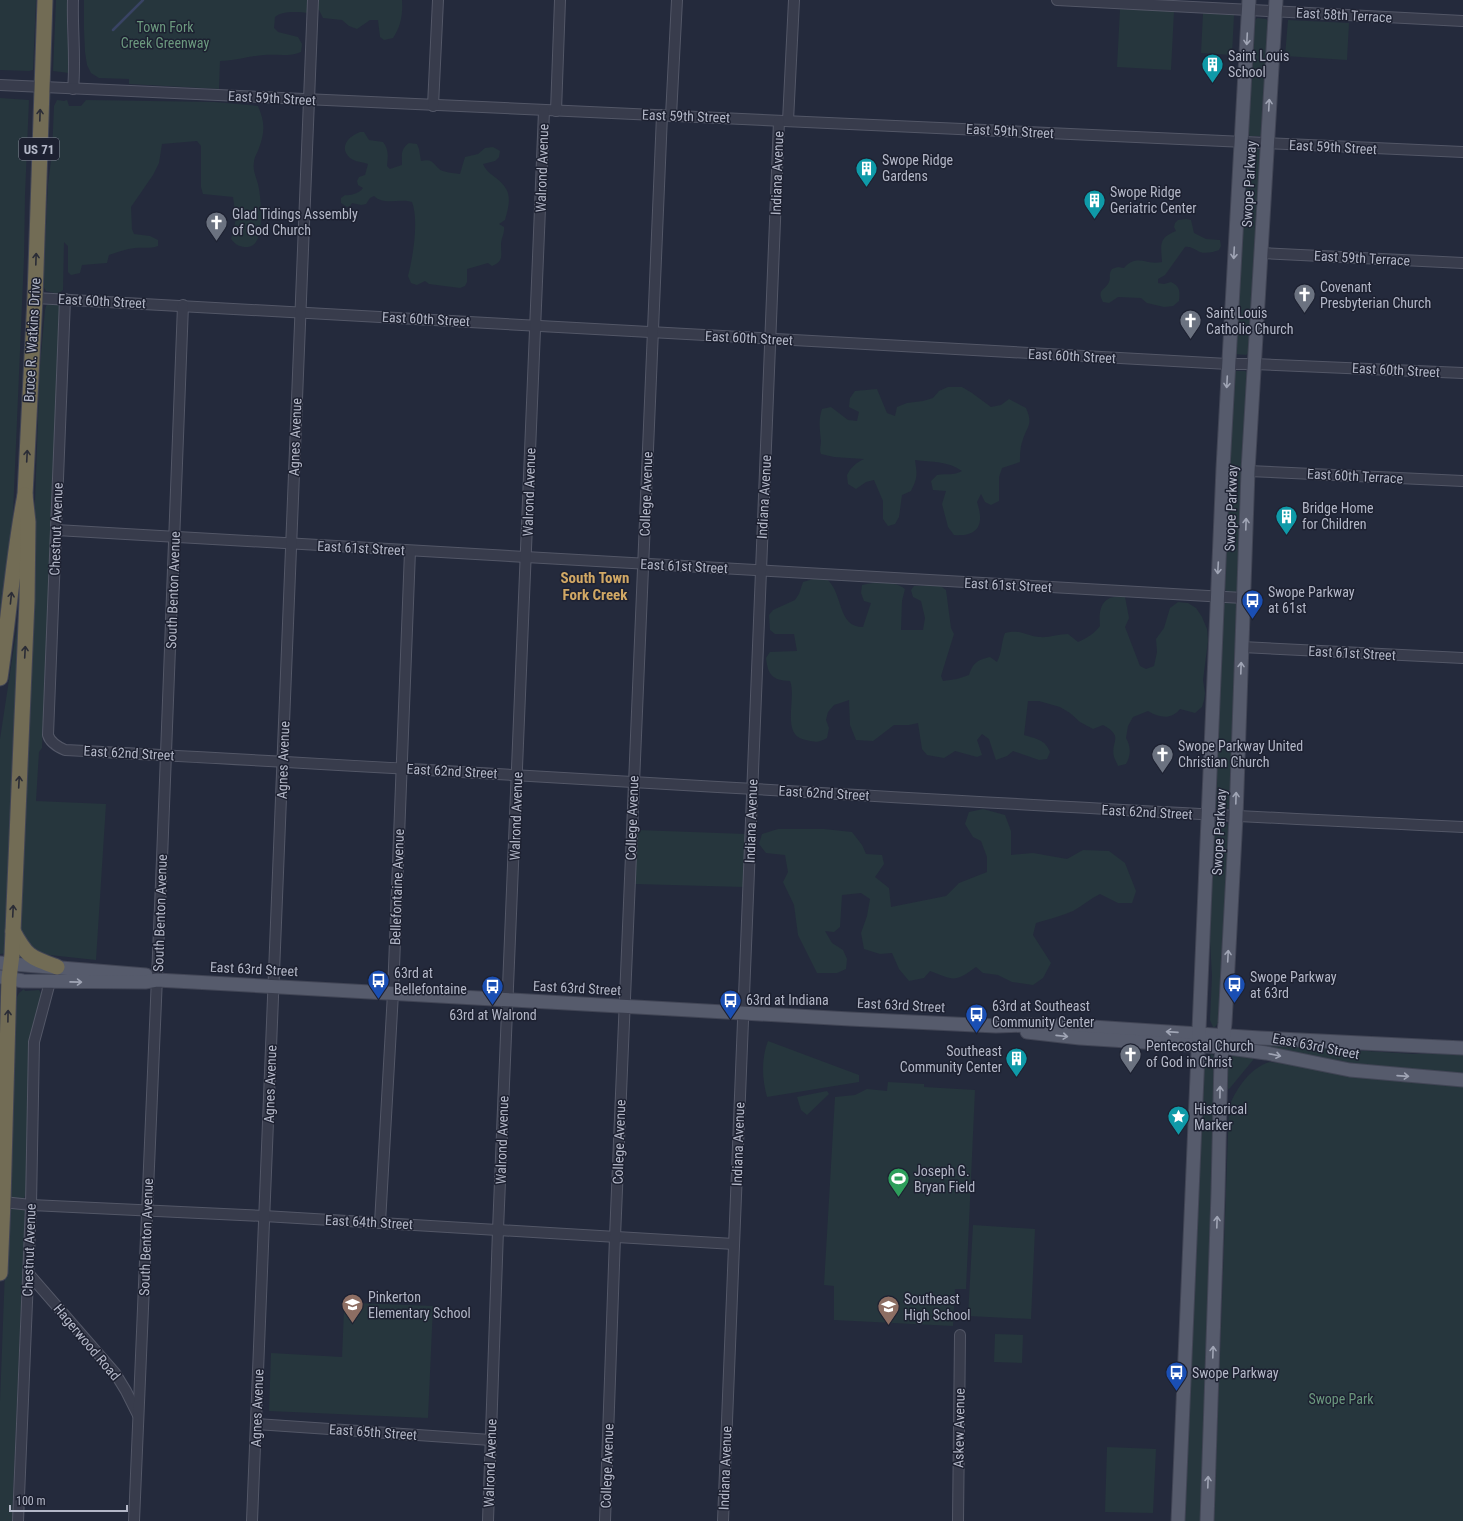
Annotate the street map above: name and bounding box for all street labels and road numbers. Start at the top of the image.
street label: East 58th Terrace [1296,4,1393,26]
street label: East 59th Street [228,88,316,108]
street label: East 59th Street [642,106,730,126]
street label: East 59th Street [966,121,1054,141]
street label: Walrond Avenue [532,123,552,213]
street label: Indiana Avenue [768,130,786,215]
street label: East 59th Street [1289,137,1377,157]
road number: US 71 [19,138,59,160]
street label: Swope Parkway [1239,140,1259,228]
street label: East 59th Terrace [1314,247,1411,269]
street label: Bruce R. Watkins Drive [21,277,43,403]
street label: East 60th Street [58,291,146,311]
street label: East 60th Street [382,309,470,329]
street label: East 60th Street [705,328,793,348]
street label: East 60th Street [1028,346,1116,366]
street label: East 60th Street [1352,360,1440,380]
street label: Agnes Avenue [286,397,304,476]
street label: Walrond Avenue [519,447,539,537]
street label: College Avenue [637,451,655,537]
street label: Indiana Avenue [754,454,774,539]
street label: Swope Parkway [1221,464,1241,552]
street label: East 60th Terrace [1307,465,1404,487]
street label: Chestnut Avenue [46,482,66,576]
street label: South Benton Avenue [163,531,183,649]
street label: East 61st Street [317,538,405,558]
street label: East 61st Street [640,556,728,576]
street label: East 61st Street [964,575,1052,595]
street label: East 61st Street [1308,643,1396,663]
street label: Agnes Avenue [274,720,292,799]
street label: East 62nd Street [83,743,175,763]
street label: East 62nd Street [406,761,498,781]
street label: Walrond Avenue [506,771,526,861]
street label: College Avenue [623,775,641,861]
street label: Indiana Avenue [742,778,760,863]
street label: East 62nd Street [778,783,870,803]
street label: Swope Parkway [1209,788,1229,876]
street label: East 62nd Street [1101,802,1193,822]
street label: Bellefontaine Avenue [387,828,407,945]
street label: South Benton Avenue [150,854,170,972]
street label: East 63rd Street [209,959,299,979]
street label: East 63rd Street [532,978,622,998]
street label: East 63rd Street [856,995,946,1015]
street label: East 63rd Street [1271,1030,1361,1062]
street label: Agnes Avenue [261,1044,279,1123]
street label: Walrond Avenue [492,1095,512,1185]
street label: College Avenue [610,1099,628,1185]
street label: Indiana Avenue [729,1101,747,1186]
street label: South Benton Avenue [136,1178,156,1296]
street label: Chestnut Avenue [19,1203,39,1297]
street label: East 64th Street [325,1212,413,1232]
street label: Hagerwood Road [50,1301,124,1383]
street label: Agnes Avenue [248,1368,266,1447]
street label: Askew Avenue [950,1388,968,1468]
street label: Walrond Avenue [480,1418,500,1508]
street label: East 65th Street [328,1421,418,1443]
street label: College Avenue [598,1423,616,1509]
street label: Indiana Avenue [716,1425,734,1510]

